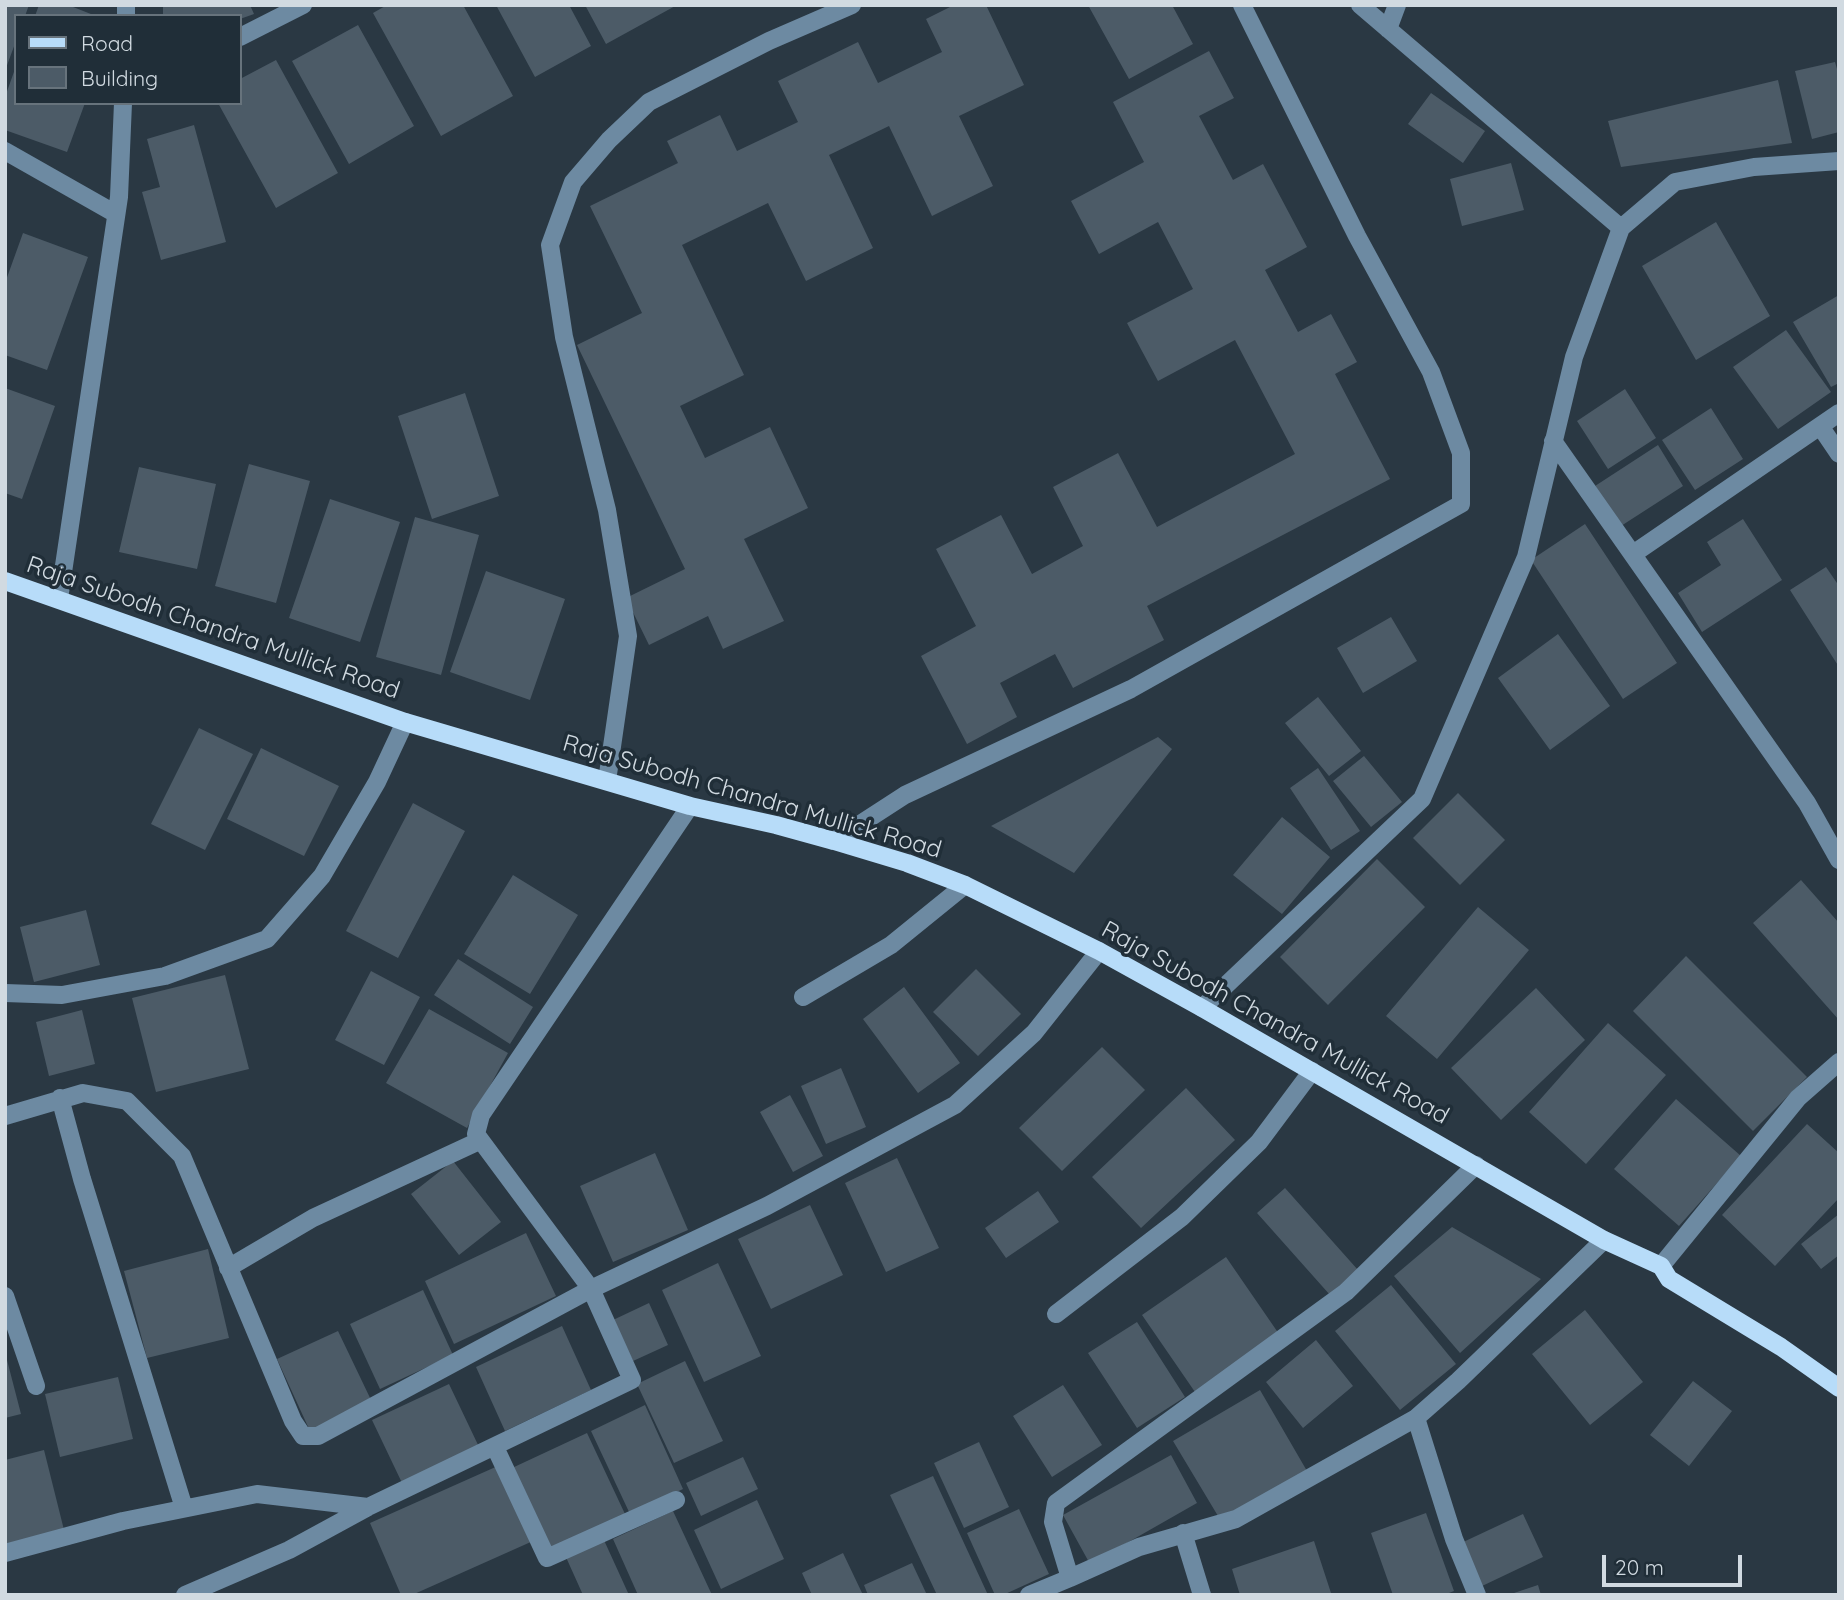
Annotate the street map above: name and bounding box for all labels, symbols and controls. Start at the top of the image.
legend [14,14,242,105]
text: Road [81,30,133,56]
text: Building [81,65,158,91]
street label: Raja Subodh Chandra Mullick Road [23,550,403,706]
street label: Raja Subodh Chandra Mullick Road [559,729,945,865]
street label: Raja Subodh Chandra Mullick Road [1096,915,1454,1131]
scale bar [1606,1540,1746,1584]
text: 20 m [1615,1554,1664,1580]

